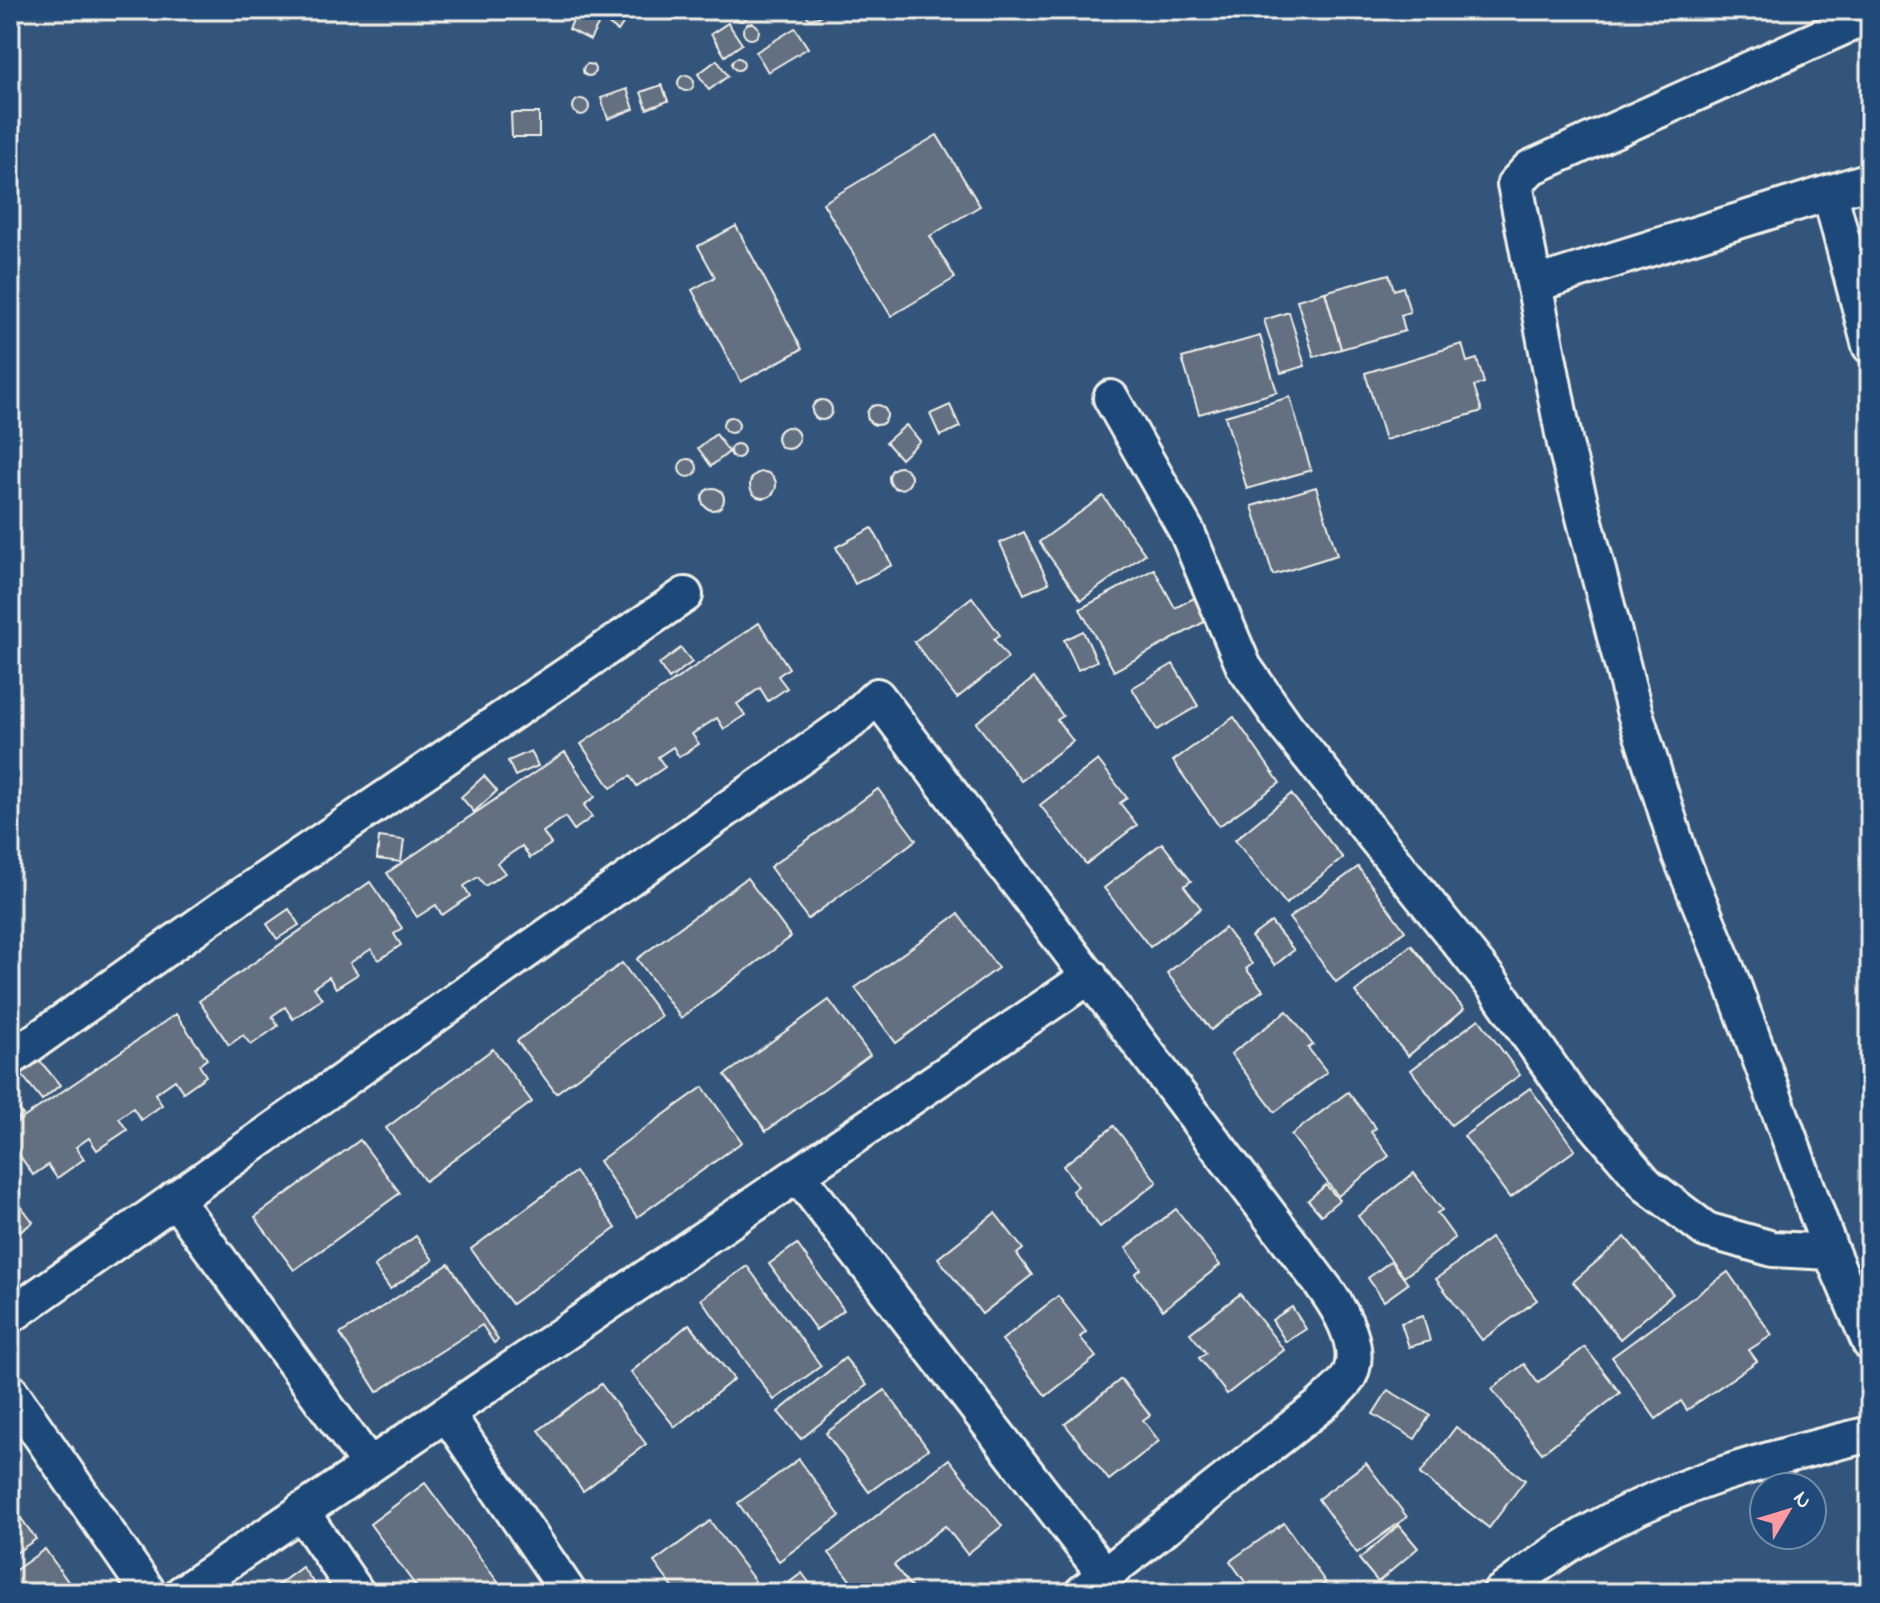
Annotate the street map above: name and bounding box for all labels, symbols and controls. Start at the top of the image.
north arrow [1748,1471,1828,1551]
text: N [1784,1485,1819,1516]

